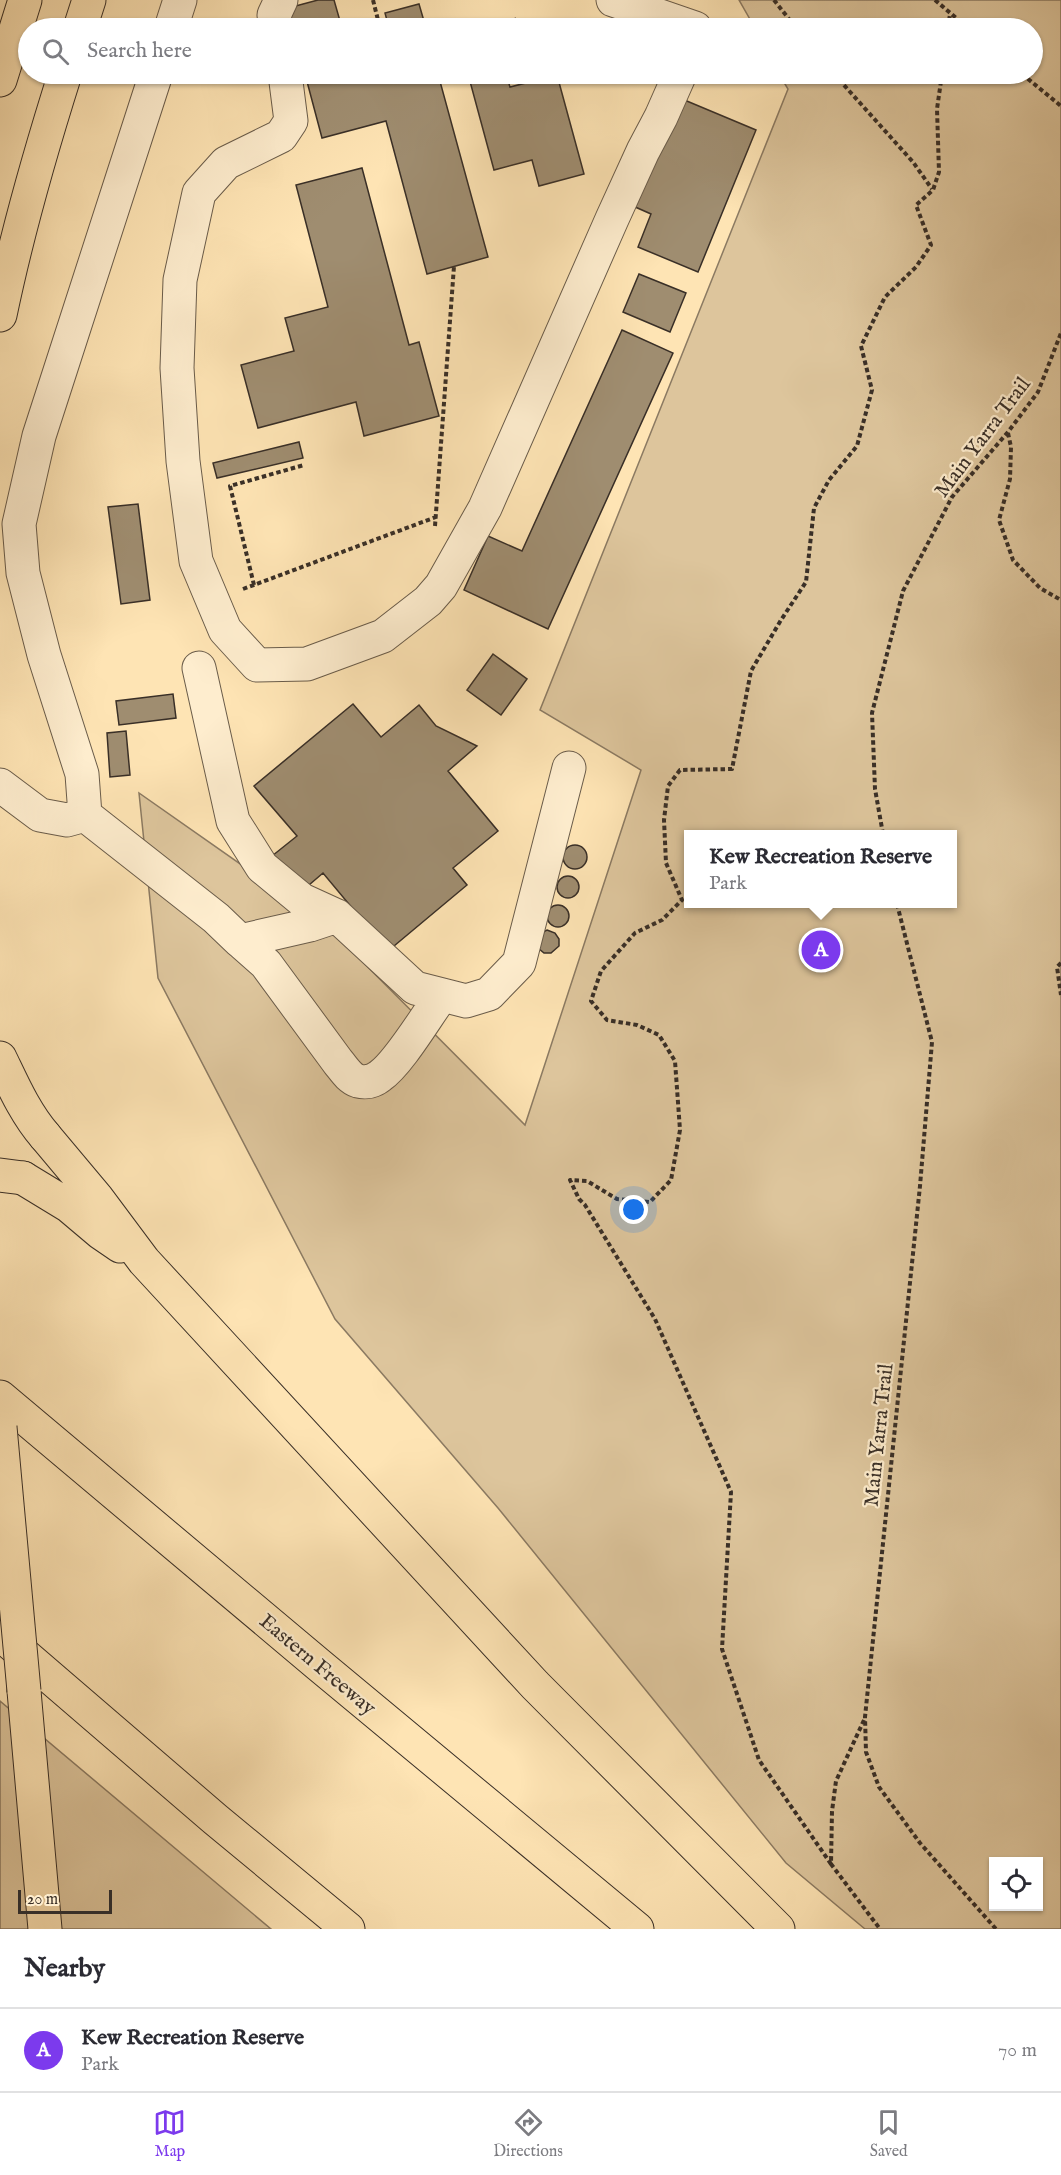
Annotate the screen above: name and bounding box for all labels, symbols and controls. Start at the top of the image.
search box [18,18,1043,84]
icon: search [39,35,72,68]
text: Search here [87,37,192,65]
street label: Main Yarra Trail [929,372,1037,503]
popup [684,830,957,908]
text: Kew Recreation Reserve [709,843,932,871]
text: Park [709,871,747,896]
pin: A [802,928,840,972]
your location [619,1195,648,1224]
street label: Main Yarra Trail [859,1362,900,1508]
street label: Eastern Freeway [253,1608,382,1722]
map controls [989,1857,1043,1911]
button: locate [989,1857,1043,1911]
scale bar [18,1887,112,1914]
text: 20 m [27,1890,58,1910]
text: Nearby [24,1952,105,1985]
text: Kew Recreation Reserve [81,2024,304,2052]
text: A [37,2038,50,2063]
text: 70 m [998,2038,1037,2063]
text: Park [81,2052,119,2077]
tab: Map [153,2106,186,2162]
tab: Directions [493,2106,563,2162]
tab: Saved [870,2106,908,2162]

